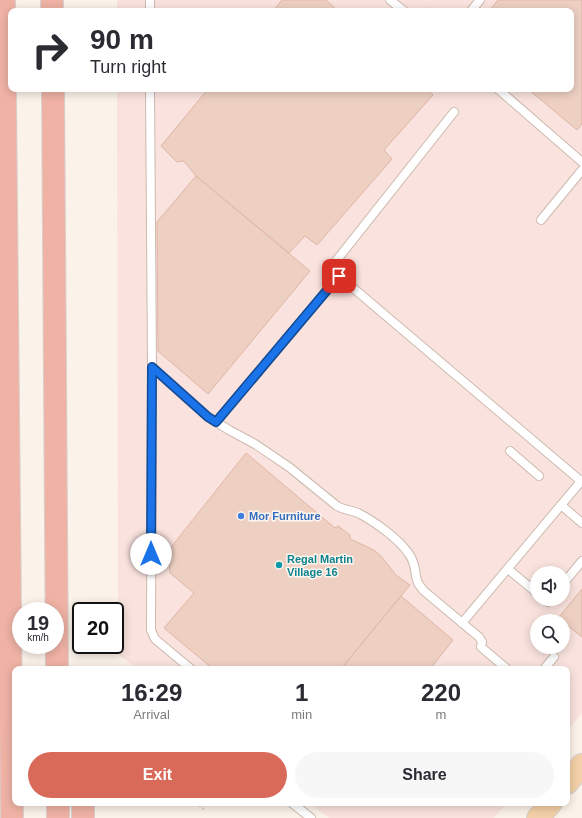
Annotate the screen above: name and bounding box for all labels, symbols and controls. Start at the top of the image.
icon: right [24,24,76,76]
text: 90 m [90,24,154,55]
text: Turn right [90,57,166,77]
pin [322,259,356,293]
icon: arrive [328,265,350,287]
place label: Mor Furniture [249,510,321,522]
marker: Mor Furniture [236,511,246,521]
position arrow [130,533,172,575]
place label: Regal Martin Village 16 [287,553,353,578]
marker: Regal Martin Village 16 [274,560,284,570]
map controls [530,566,570,654]
button: sound [530,566,570,606]
speed limit sign: 20 [72,602,124,654]
text: 19 [27,612,49,634]
button: search [530,614,570,654]
text: km/h [27,632,49,643]
text: 16:29 [121,679,182,706]
text: 1 [295,679,308,706]
text: 220 [421,679,461,706]
text: Arrival [133,707,170,722]
text: min [291,707,312,722]
text: m [436,707,446,722]
button: Exit [28,752,287,798]
button: Share [295,752,554,798]

